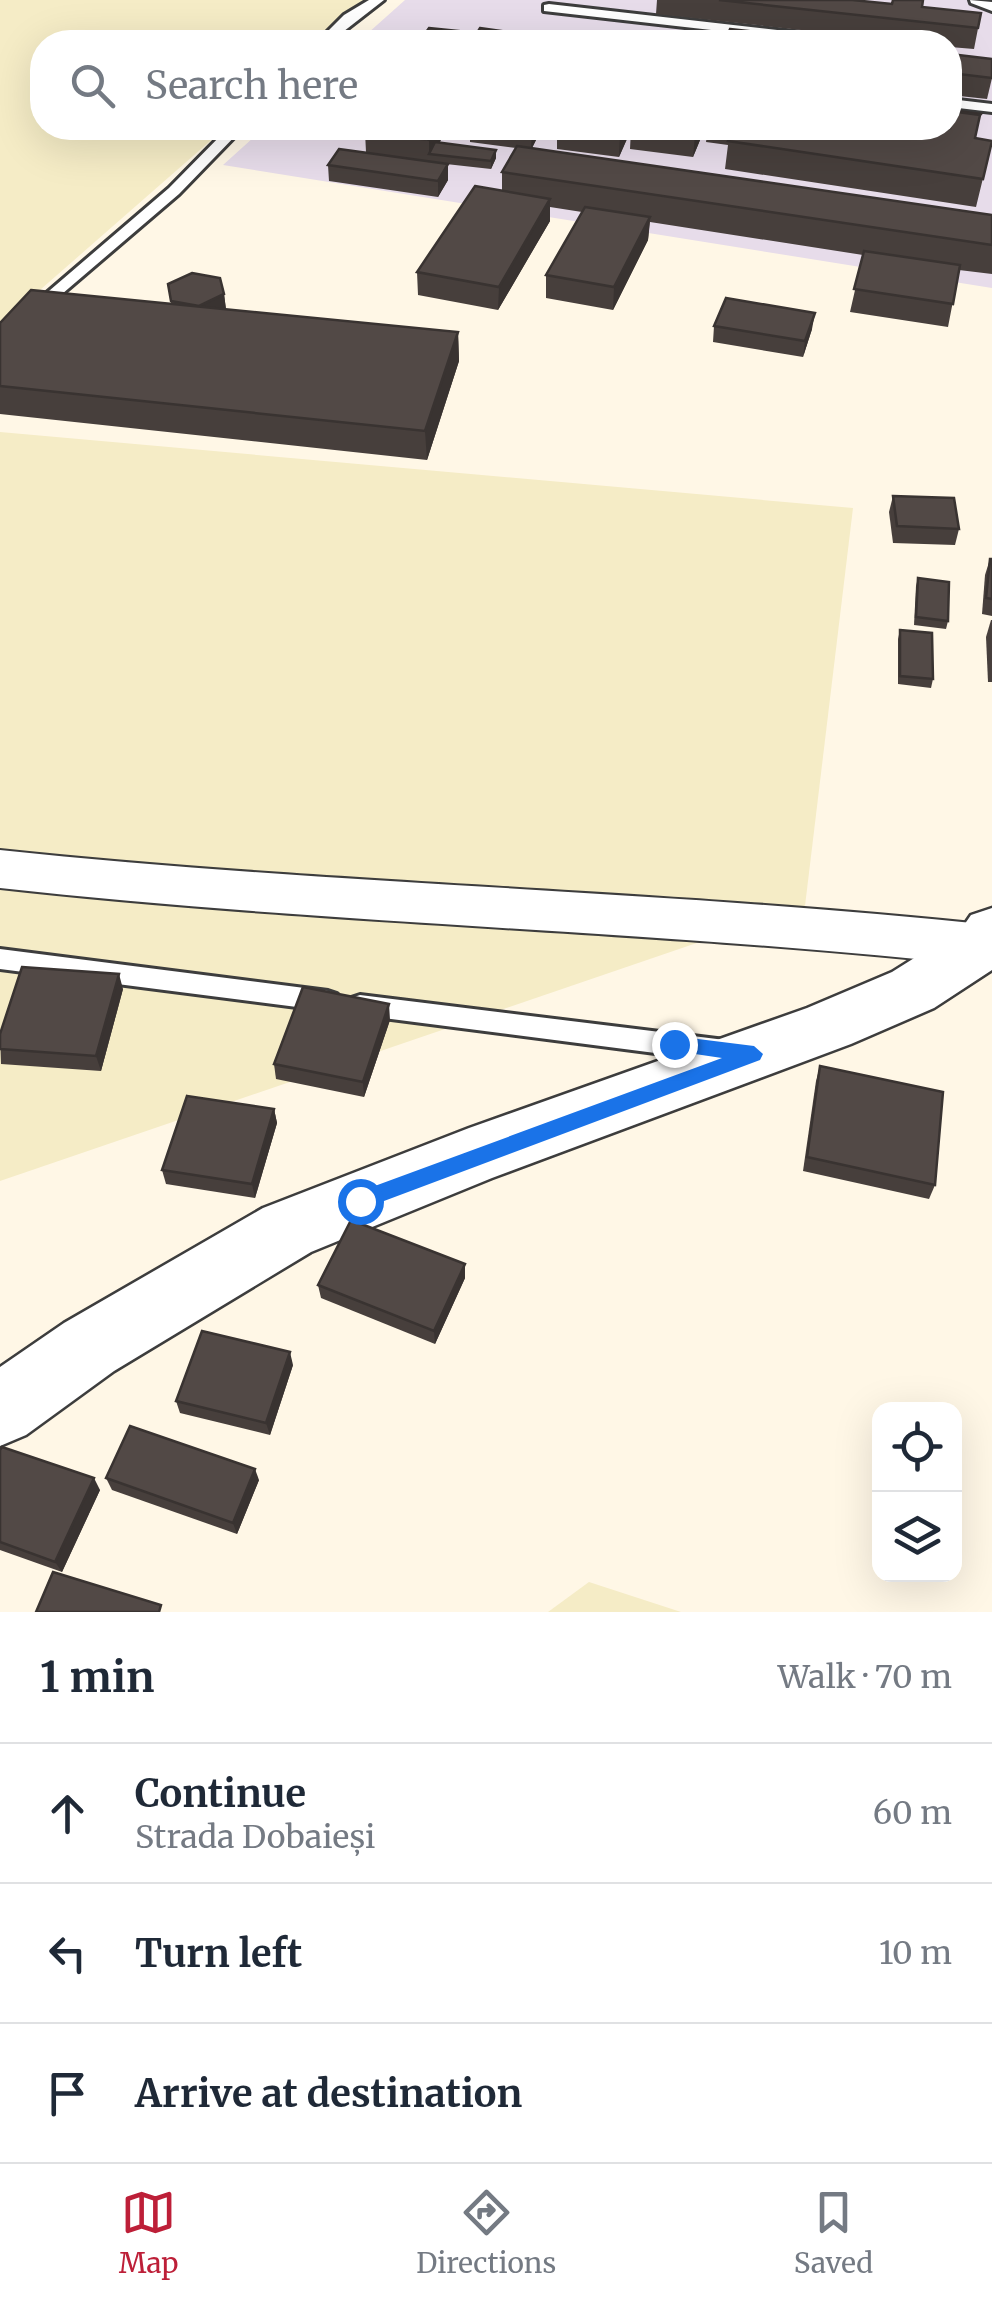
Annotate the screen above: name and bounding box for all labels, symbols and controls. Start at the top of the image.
search box [30,30,962,140]
icon: search [65,58,120,113]
text: Search here [145,62,358,109]
route end [652,1022,698,1068]
route start [338,1179,384,1225]
map controls [872,1402,962,1582]
button: locate [872,1402,962,1492]
button: layers [872,1492,962,1582]
text: 1 min [40,1651,154,1703]
text: Walk · 70 m [778,1657,952,1697]
text: Continue [135,1770,306,1817]
icon: ahead [40,1786,95,1841]
text: 60 m [873,1793,952,1833]
text: Strada Dobaieși [135,1817,375,1857]
icon: left [40,1926,95,1981]
text: Turn left [135,1930,302,1977]
text: 10 m [879,1933,952,1973]
icon: arrive [40,2066,95,2121]
text: Arrive at destination [135,2070,522,2117]
tab: Map [119,2185,179,2281]
tab: Directions [416,2185,556,2281]
tab: Saved [794,2185,873,2281]

